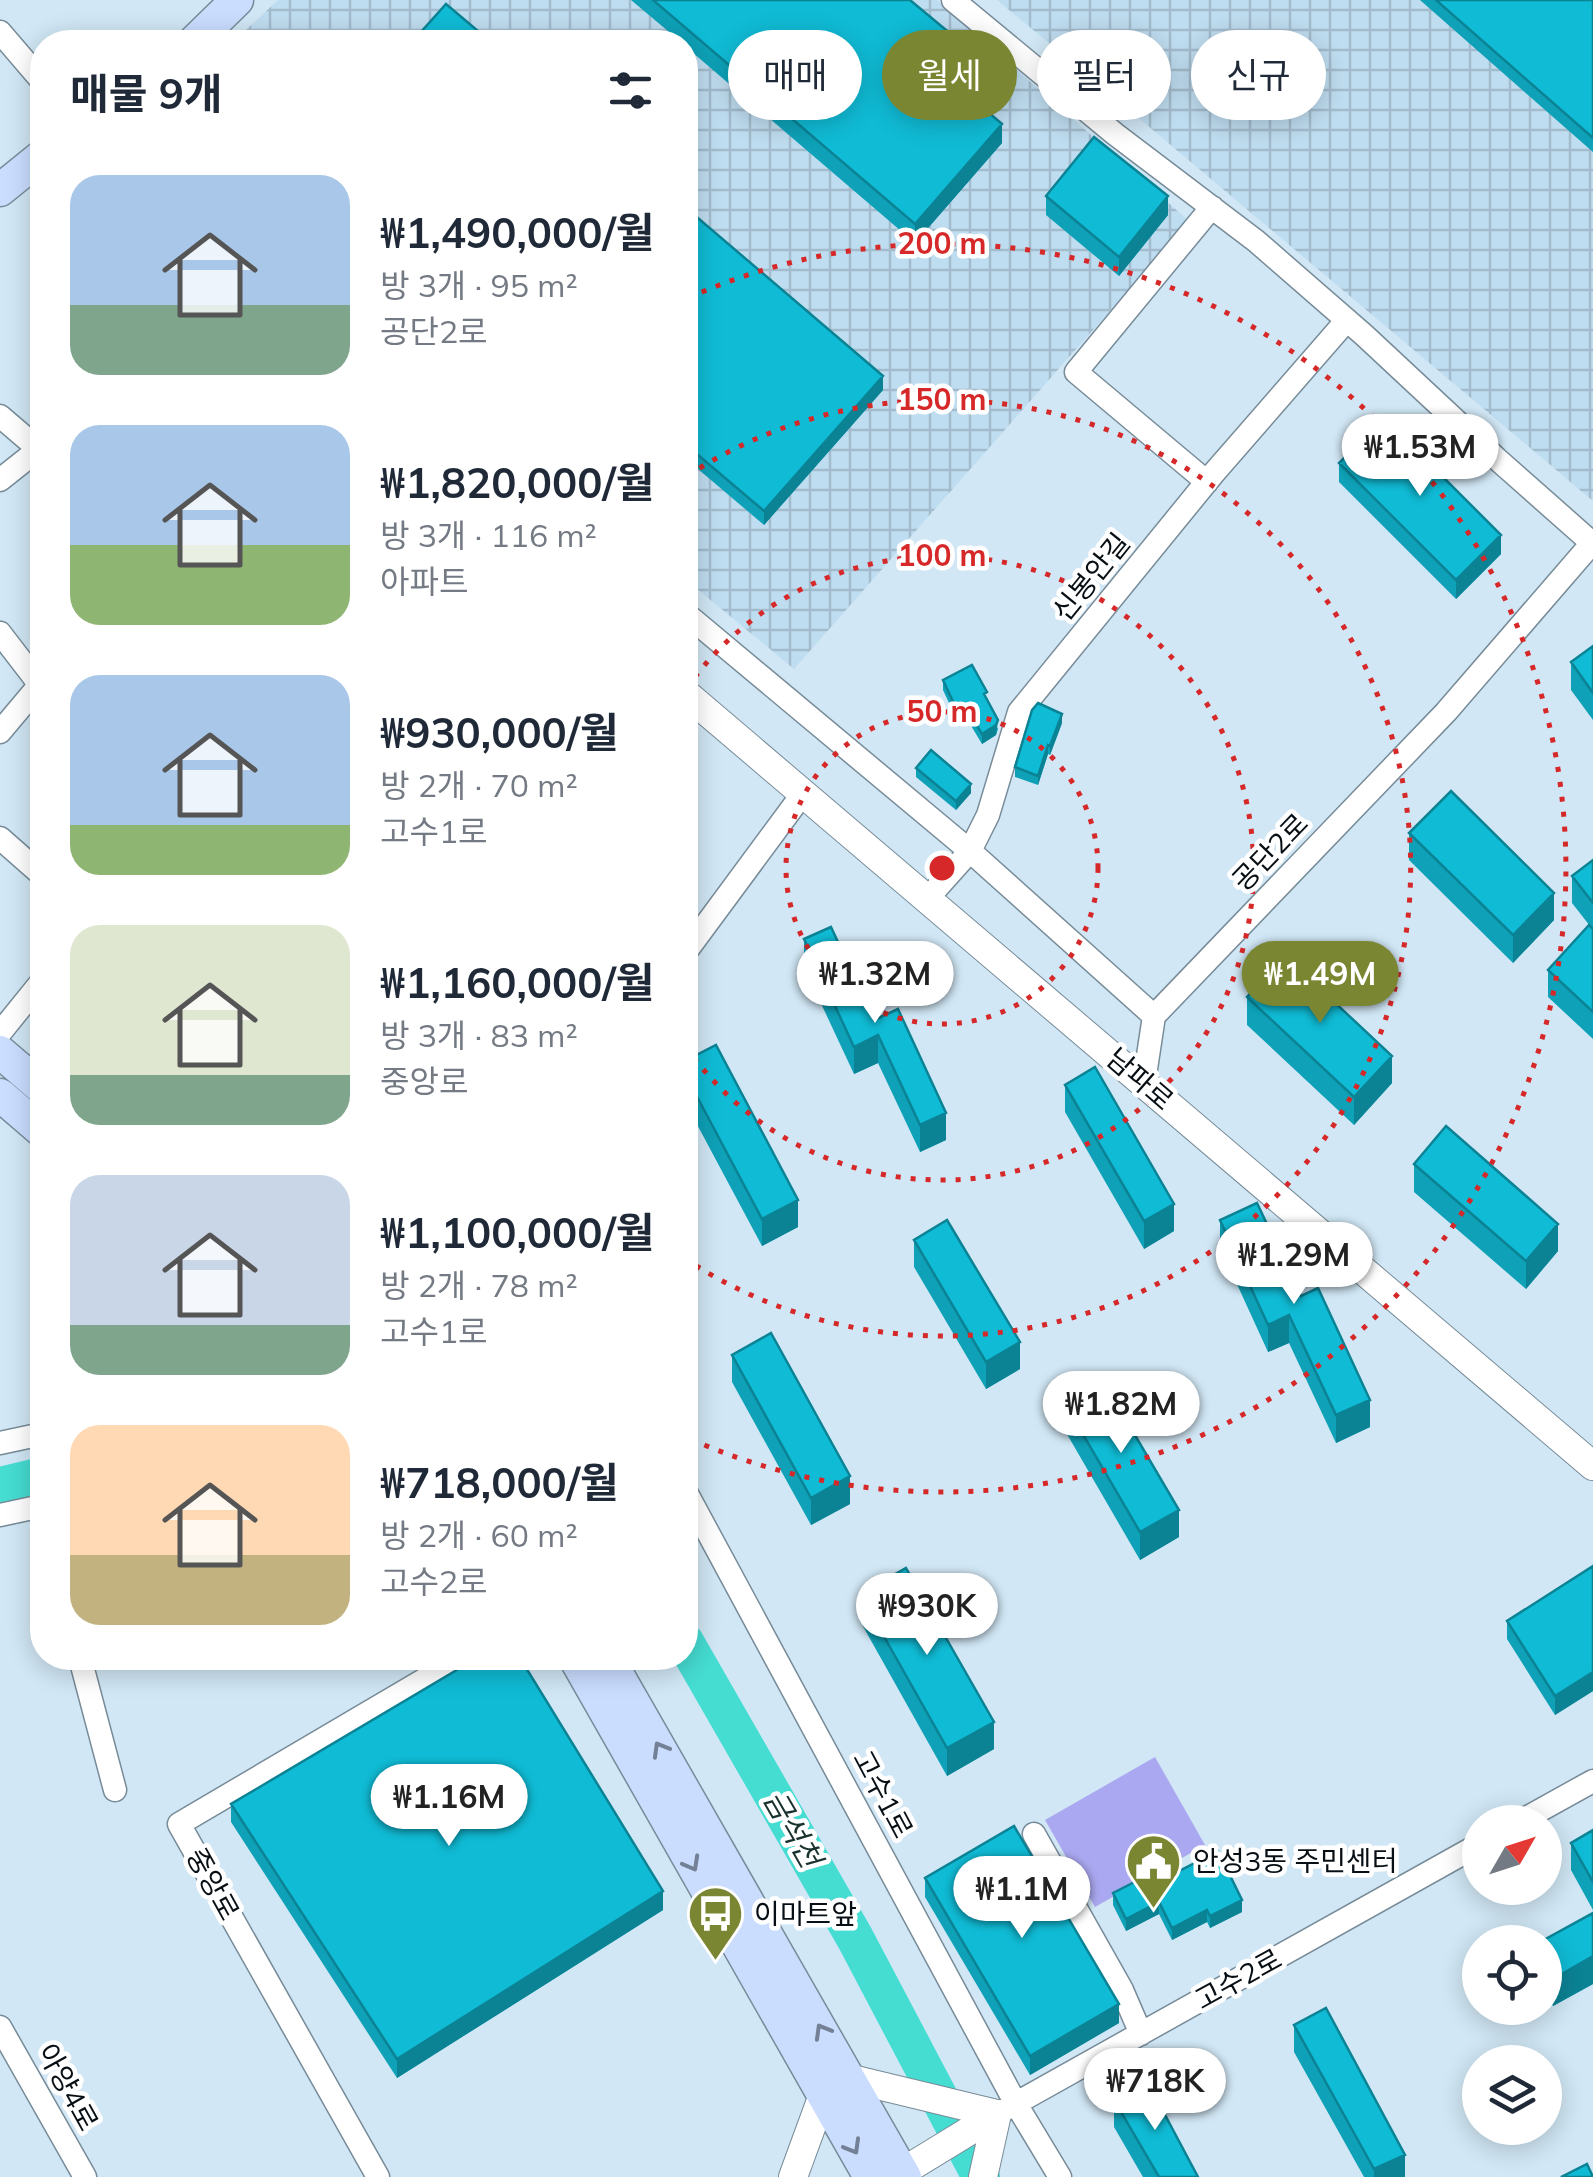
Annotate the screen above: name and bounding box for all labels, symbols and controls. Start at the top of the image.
chip: 매매 [728,30,862,120]
chip: 월세 [882,30,1017,120]
chip: 필터 [1037,30,1171,120]
chip: 신규 [1191,30,1326,120]
icon: filters [603,63,658,118]
text: 매물 9개 [70,67,223,120]
text: ₩1,490,000/월 [380,206,654,259]
icon: home [150,215,270,335]
text: 200 m [897,224,987,262]
text: 방 3개 · 95 m² [380,265,578,305]
text: 공단2로 [380,311,488,351]
text: 150 m [897,380,987,418]
pin: ₩1.53M [1339,414,1501,499]
text: ₩1.53M [1364,426,1476,466]
text: ₩1,820,000/월 [380,456,654,509]
icon: home [150,465,270,585]
text: 방 3개 · 116 m² [380,515,597,555]
street label: 신봉안길 [1045,526,1137,628]
text: 100 m [897,536,987,574]
text: 아파트 [380,561,468,601]
text: 50 m [906,692,978,730]
text: ₩930,000/월 [380,706,619,759]
icon: home [150,715,270,835]
text: 방 2개 · 70 m² [380,765,578,805]
street label: 공단2로 [1224,806,1315,898]
text: 고수1로 [380,811,488,851]
centre of rings [924,850,960,886]
pin: ₩1.32M [794,941,956,1026]
pin: ₩1.49M [1239,941,1401,1026]
text: ₩1.32M [819,953,931,993]
text: ₩1.49M [1264,953,1376,993]
text: ₩1,160,000/월 [380,956,654,1009]
icon: home [150,965,270,1085]
text: 방 3개 · 83 m² [380,1015,578,1055]
street label: 남파로 [1100,1040,1181,1117]
text: 중앙로 [380,1061,468,1101]
text: ₩1,100,000/월 [380,1206,654,1259]
icon: home [150,1215,270,1335]
pin: ₩1.29M [1213,1222,1375,1307]
text: ₩1.29M [1238,1234,1350,1274]
text: 방 2개 · 78 m² [380,1265,578,1305]
text: 고수1로 [380,1311,488,1351]
pin: ₩1.82M [1040,1371,1202,1456]
text: ₩1.82M [1065,1383,1177,1423]
text: ₩718,000/월 [380,1456,619,1509]
icon: home [150,1465,270,1585]
text: 방 2개 · 60 m² [380,1515,578,1555]
text: 고수2로 [380,1561,488,1601]
pin: ₩930K [857,1573,997,1658]
text: ₩930K [878,1585,976,1625]
one-way arrow [653,1742,673,1760]
street label: 고수1로 [846,1744,921,1844]
pin: ₩1.16M [368,1764,530,1849]
text: ₩1.16M [393,1776,505,1816]
water label: 금석천 [756,1783,832,1877]
north arrow [1462,1805,1562,1905]
map controls [1462,1805,1562,2145]
public building icon: 안성3동 주민센터 [1124,1831,1184,1910]
street label: 중앙로 [179,1841,247,1926]
place label: 안성3동 주민센터 [1193,1843,1397,1878]
one-way arrow [679,1854,699,1872]
pin: ₩1.1M [952,1856,1092,1941]
text: ₩1.1M [975,1868,1069,1908]
bus stop icon: 이마트앞 [685,1884,745,1963]
place label: 이마트앞 [754,1896,857,1931]
button: locate [1462,1925,1562,2025]
street label: 고수2로 [1188,1940,1287,2017]
one-way arrow [815,2024,834,2042]
street label: 아양4로 [30,2037,107,2136]
button: layers [1462,2045,1562,2145]
pin: ₩718K [1085,2048,1225,2133]
text: ₩718K [1106,2060,1204,2100]
one-way arrow [841,2136,860,2154]

